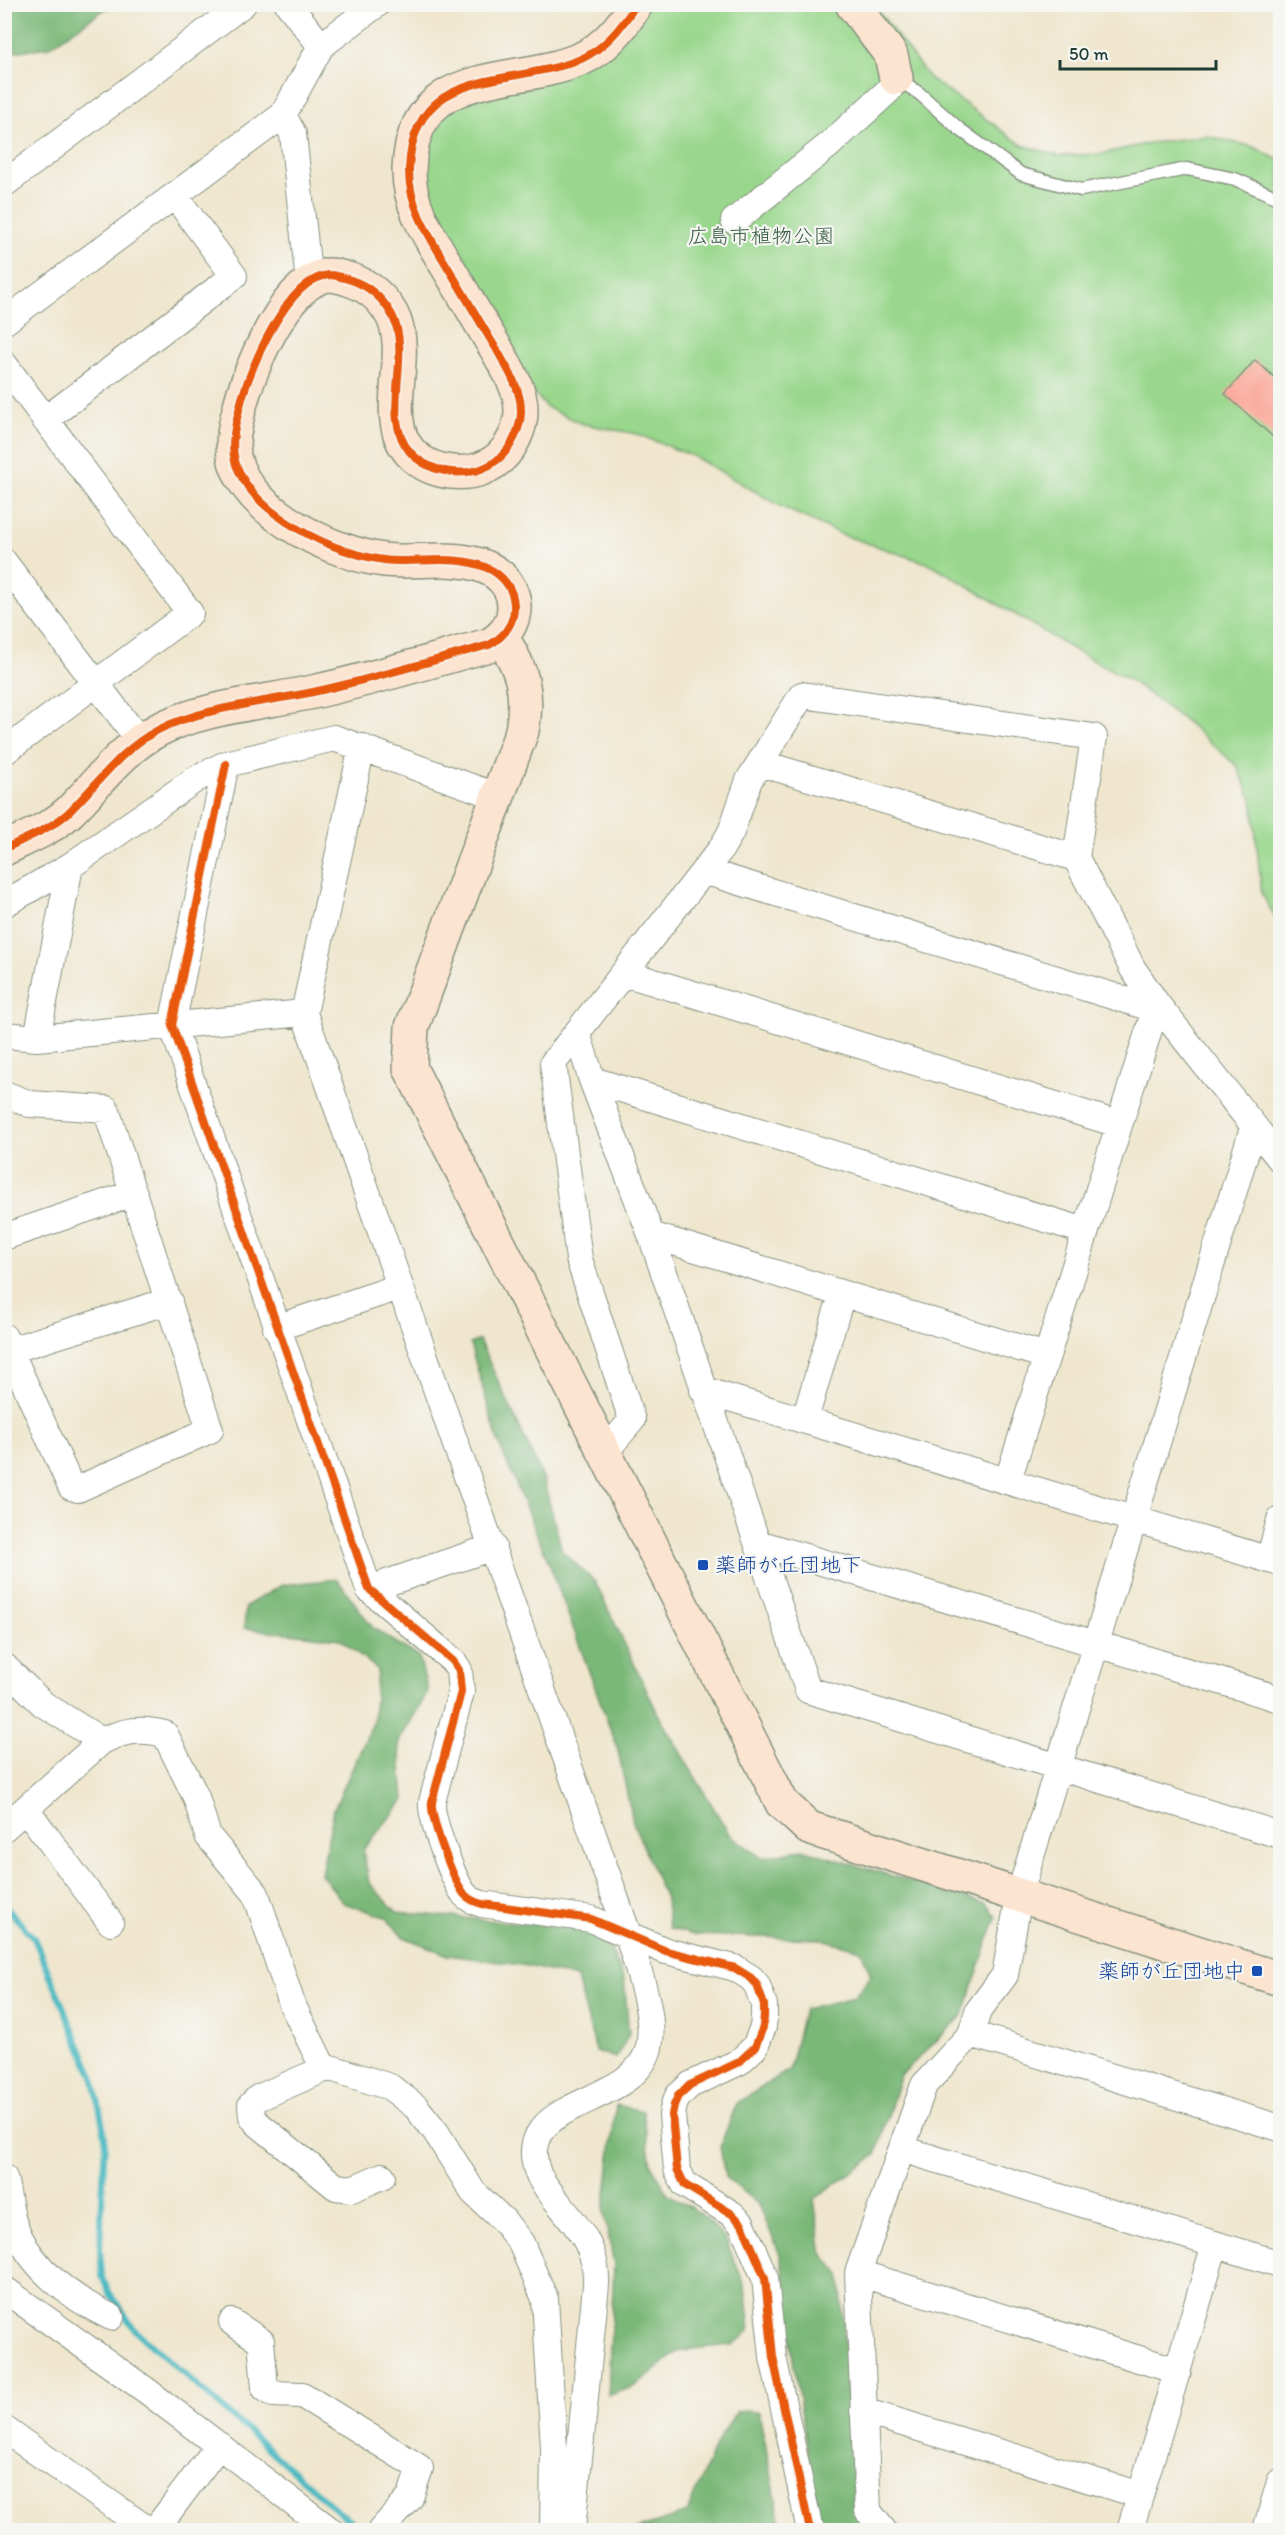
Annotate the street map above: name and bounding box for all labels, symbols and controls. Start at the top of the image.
scale bar [1060,33,1216,71]
text: 50 m [1069,43,1109,65]
park label: 広島市植物公園 [688,223,835,248]
place label: 薬師が丘団地下 [715,1552,862,1577]
marker: 薬師が丘団地下 [696,1558,710,1572]
place label: 薬師が丘団地中 [1098,1958,1245,1983]
marker: 薬師が丘団地中 [1250,1964,1264,1978]

